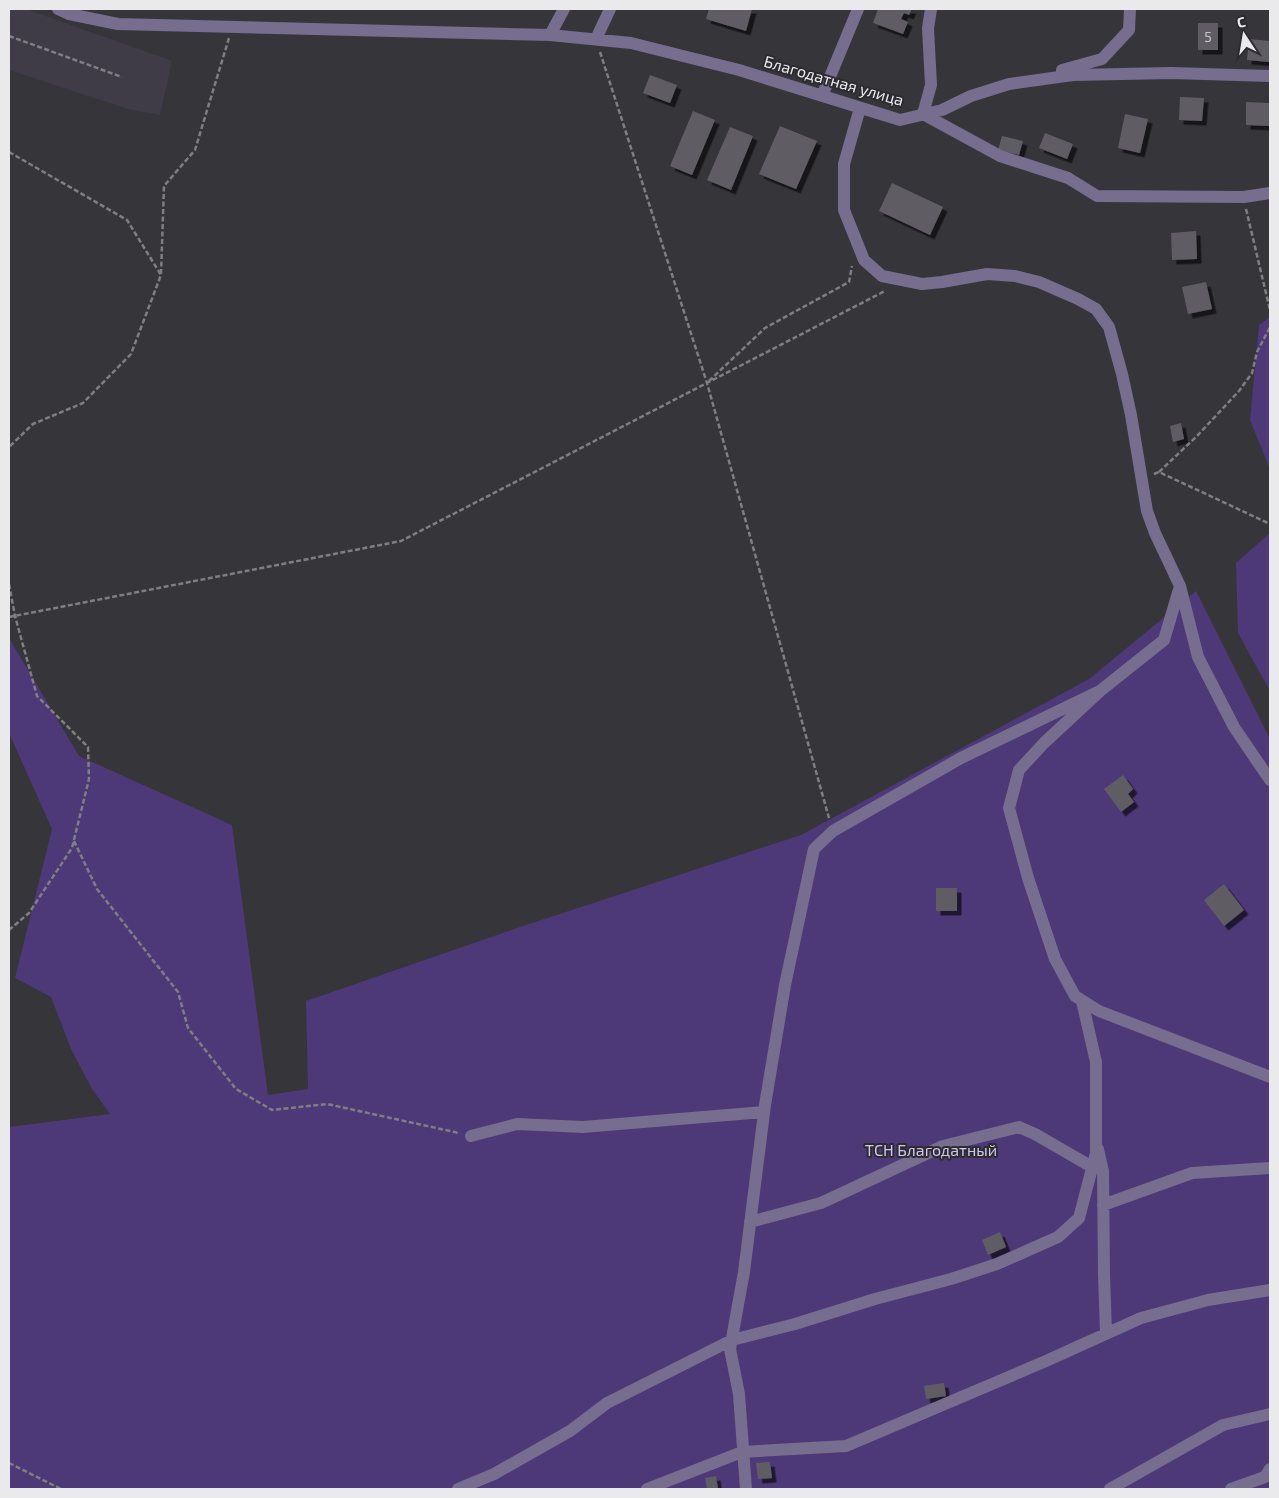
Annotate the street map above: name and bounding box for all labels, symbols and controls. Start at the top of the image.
north arrow [1219,10,1269,60]
text: С [1235,13,1247,31]
house number: 5 [1204,28,1212,45]
street label: Благодатная улица [762,51,906,110]
park label: ТСН Благодатный [865,1140,997,1159]

